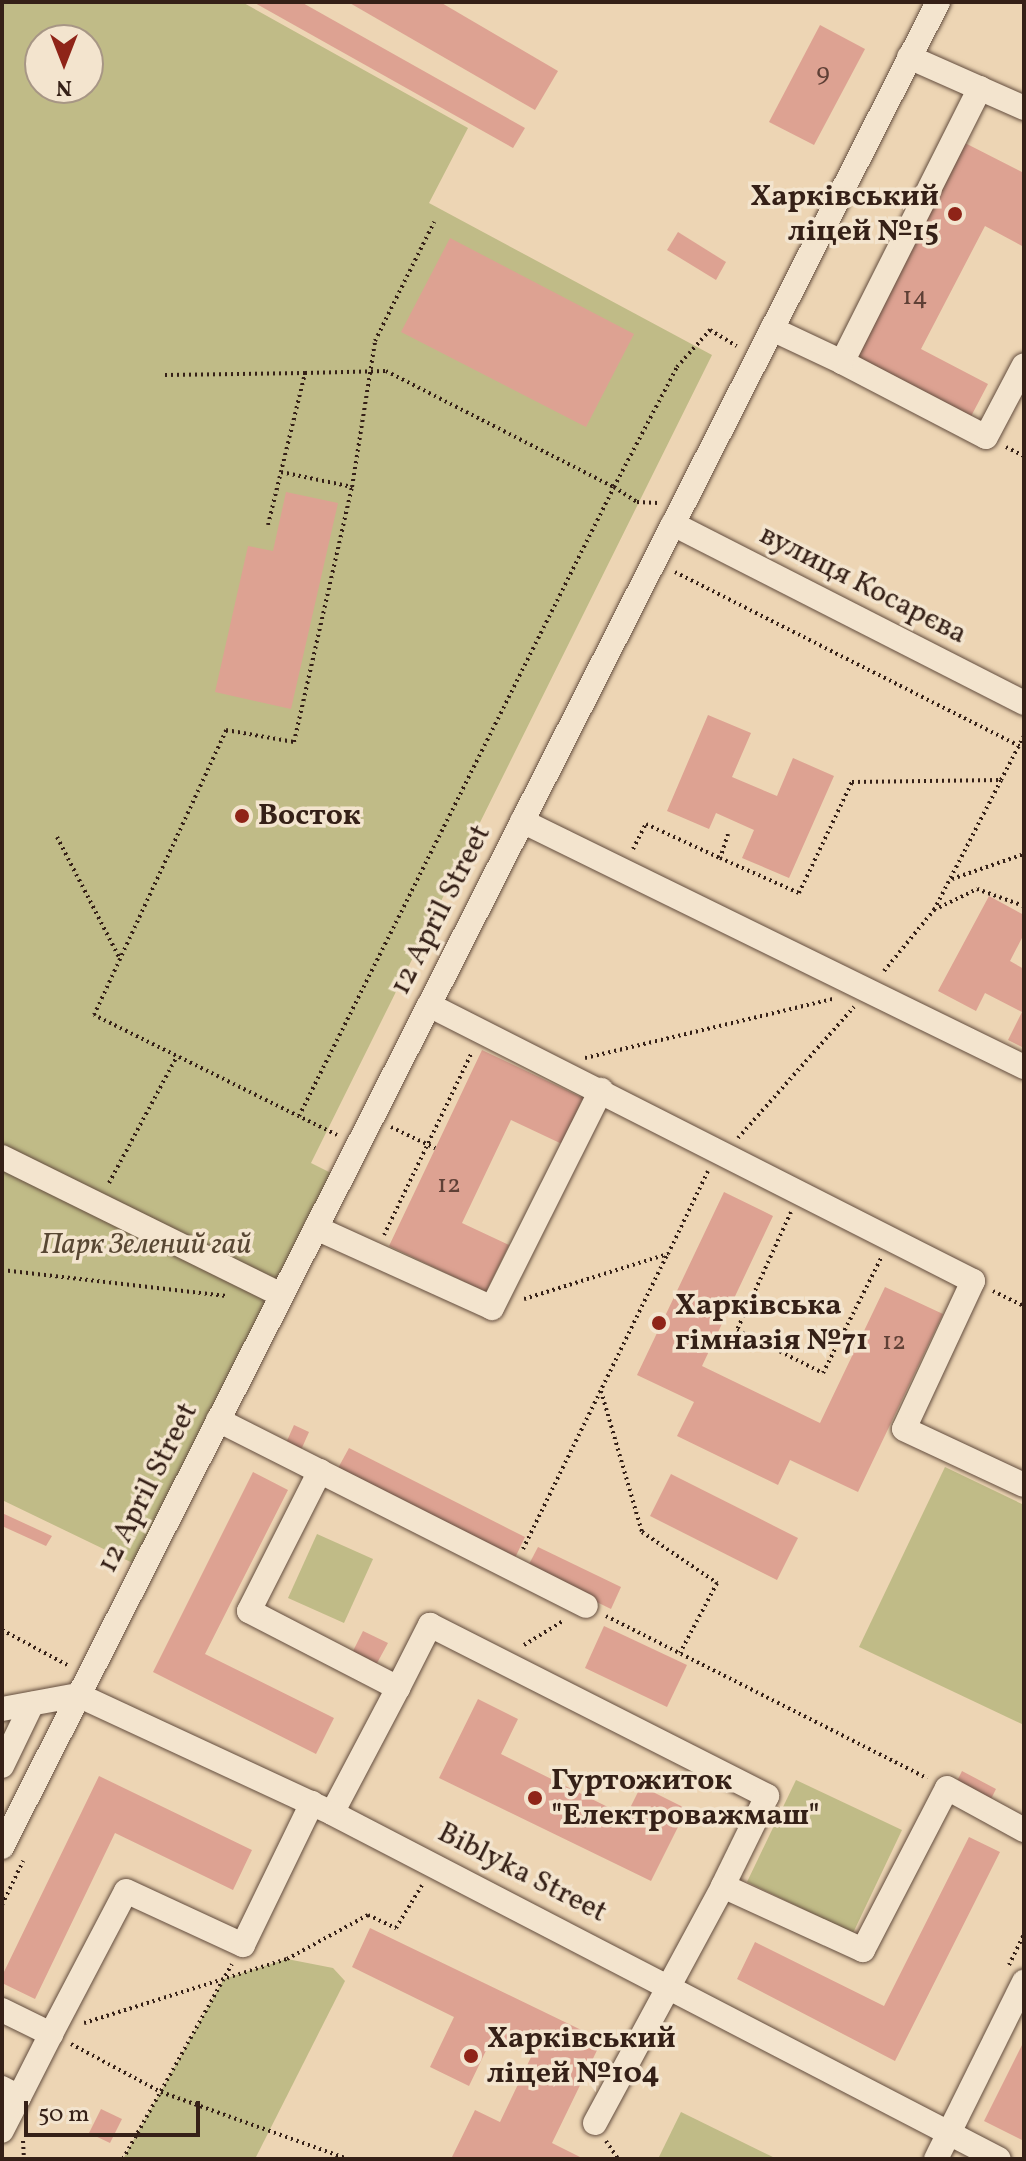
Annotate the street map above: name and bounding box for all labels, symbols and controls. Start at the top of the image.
north arrow [24,24,104,104]
house number: 9 [816,58,830,90]
text: N [56,71,72,102]
place label: Харківський ліцей №15 [750,179,939,250]
marker: Харківський ліцей №15 [946,205,964,223]
house number: 14 [902,282,928,314]
street label: вулиця Косарєва [753,517,973,653]
place label: Восток [258,798,361,834]
marker: Восток [233,807,251,825]
street label: 12 April Street [383,819,499,1001]
house number: 12 [437,1170,461,1202]
park label: Парк Зелений гай [41,1227,251,1263]
place label: Харківська гімназія №71 [675,1288,868,1358]
marker: Харківська гімназія №71 [650,1314,668,1332]
house number: 12 [882,1327,906,1359]
street label: 12 April Street [90,1397,206,1579]
place label: Гуртожиток "Електроважмаш" [551,1763,820,1834]
marker: Гуртожиток "Електроважмаш" [526,1789,544,1807]
street label: Biblyka Street [431,1815,613,1931]
place label: Харківський ліцей №104 [487,2021,676,2092]
marker: Харківський ліцей №104 [462,2047,480,2065]
scale bar [28,2085,204,2135]
text: 50 m [38,2098,90,2132]

